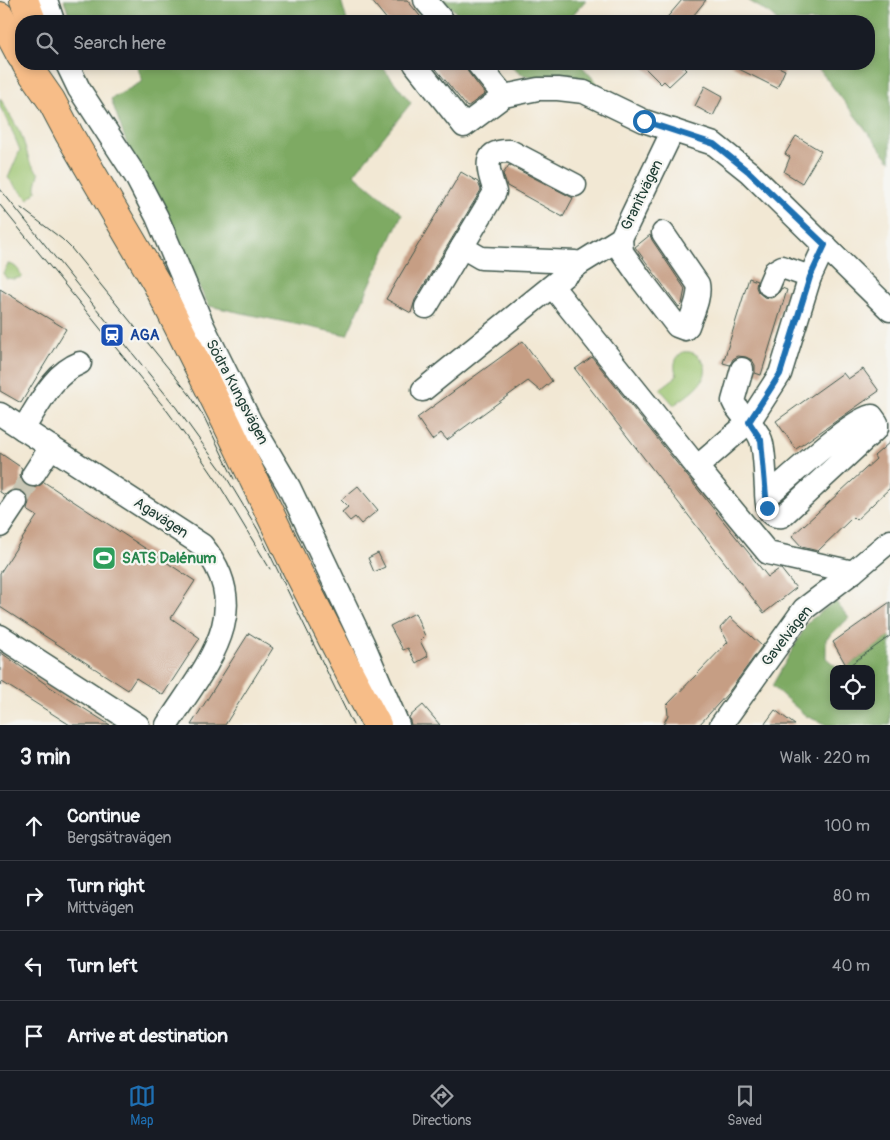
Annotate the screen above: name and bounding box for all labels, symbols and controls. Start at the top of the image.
search box [15,15,875,70]
icon: search [33,29,61,57]
text: Search here [73,31,166,55]
route start [633,110,656,133]
street label: Granitvägen [617,157,667,233]
station icon: AGA [99,322,125,348]
place label: AGA [130,326,160,345]
street label: Södra Kungsvägen [201,336,273,448]
street label: Agavägen [130,493,192,543]
route end [756,497,779,520]
sports icon: SATS Dalénum [91,545,117,571]
place label: SATS Dalénum [122,549,216,568]
street label: Gavelvägen [757,602,817,670]
map controls [830,665,875,710]
button: locate [830,665,875,710]
text: 3 min [20,744,70,771]
text: Walk · 220 m [780,748,870,768]
text: Continue [67,804,140,828]
icon: ahead [20,812,48,840]
text: 100 m [824,816,870,836]
text: Bergsätravägen [67,828,172,848]
text: Turn right [67,874,145,898]
icon: right [20,882,48,910]
text: 80 m [833,886,870,906]
text: Mittvägen [67,898,134,918]
icon: left [20,952,48,980]
text: Turn left [67,954,137,978]
text: 40 m [832,956,870,976]
icon: arrive [20,1022,48,1050]
text: Arrive at destination [67,1024,228,1048]
tab: Map [128,1082,156,1129]
tab: Directions [412,1082,471,1129]
tab: Saved [727,1082,762,1129]

